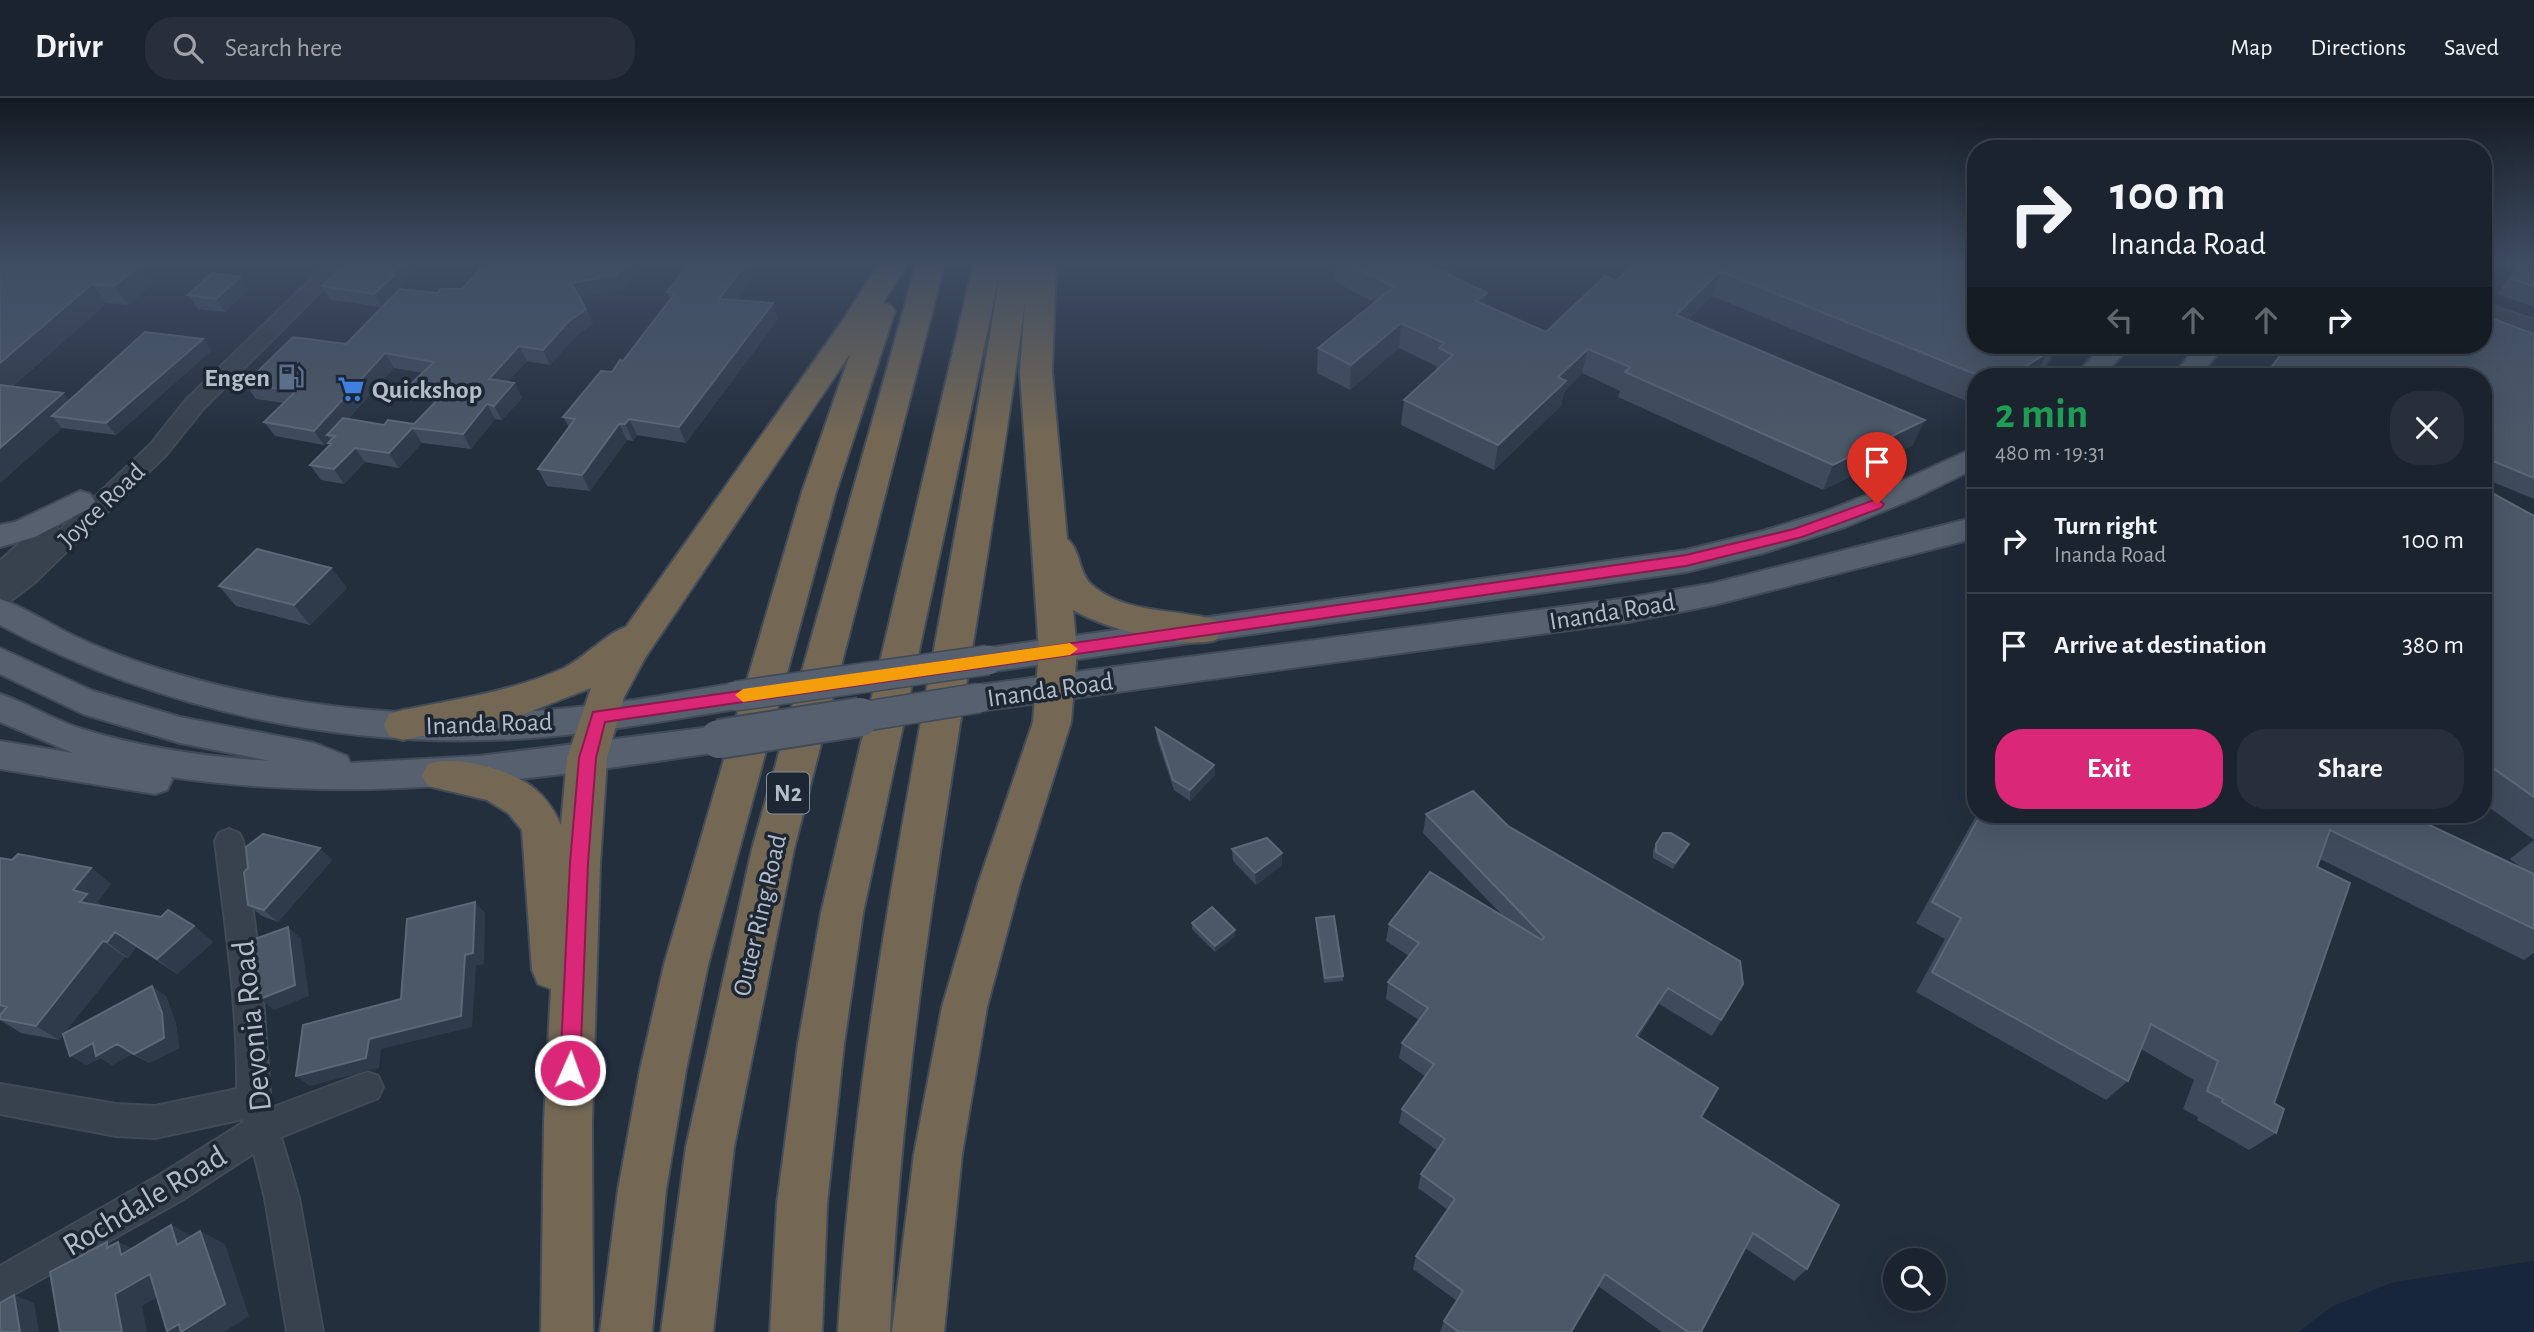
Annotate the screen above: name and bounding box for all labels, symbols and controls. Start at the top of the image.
search box [145,17,635,80]
icon: search [169,29,207,67]
text: Drivr [35,31,103,64]
text: Search here [225,35,342,61]
text: Map [2230,36,2272,60]
text: Directions [2310,36,2406,60]
text: Saved [2444,36,2499,60]
icon: right [1995,168,2086,259]
text: 100 m [2110,170,2226,219]
text: Inanda Road [2110,228,2266,260]
icon: left [2101,301,2139,339]
icon: ahead [2174,301,2212,339]
icon: ahead [2247,301,2285,339]
icon: right [2320,301,2358,339]
fuel station icon: Engen [276,362,306,392]
place label: Engen [204,365,270,391]
supermarket icon: Quickshop [336,374,366,404]
place label: Quickshop [372,377,482,403]
button: close [2390,391,2464,465]
text: 2 min [1995,393,2088,435]
pin [1847,432,1907,504]
text: 480 m · 19:31 [1995,442,2106,465]
icon: arrive [1858,443,1896,481]
street label: Joyce Road [54,459,150,553]
text: Turn right [2054,513,2157,539]
icon: right [1995,522,2033,560]
text: 100 m [2403,527,2464,553]
text: Inanda Road [2054,544,2166,567]
street label: Inanda Road [1548,589,1677,635]
icon: arrive [1995,627,2033,665]
text: Arrive at destination [2054,632,2267,658]
text: 380 m [2402,632,2464,658]
street label: Inanda Road [986,668,1115,712]
street label: Inanda Road [425,709,553,739]
button: Exit [1995,729,2223,809]
button: Share [2237,729,2464,809]
road number: N2 [767,772,809,814]
street label: Outer Ring Road [729,832,791,999]
street label: Devonia Road [227,939,277,1113]
position arrow [533,1033,607,1107]
street label: Rochdale Road [57,1140,232,1262]
map controls [1883,1248,1946,1311]
button: search [1883,1248,1946,1311]

